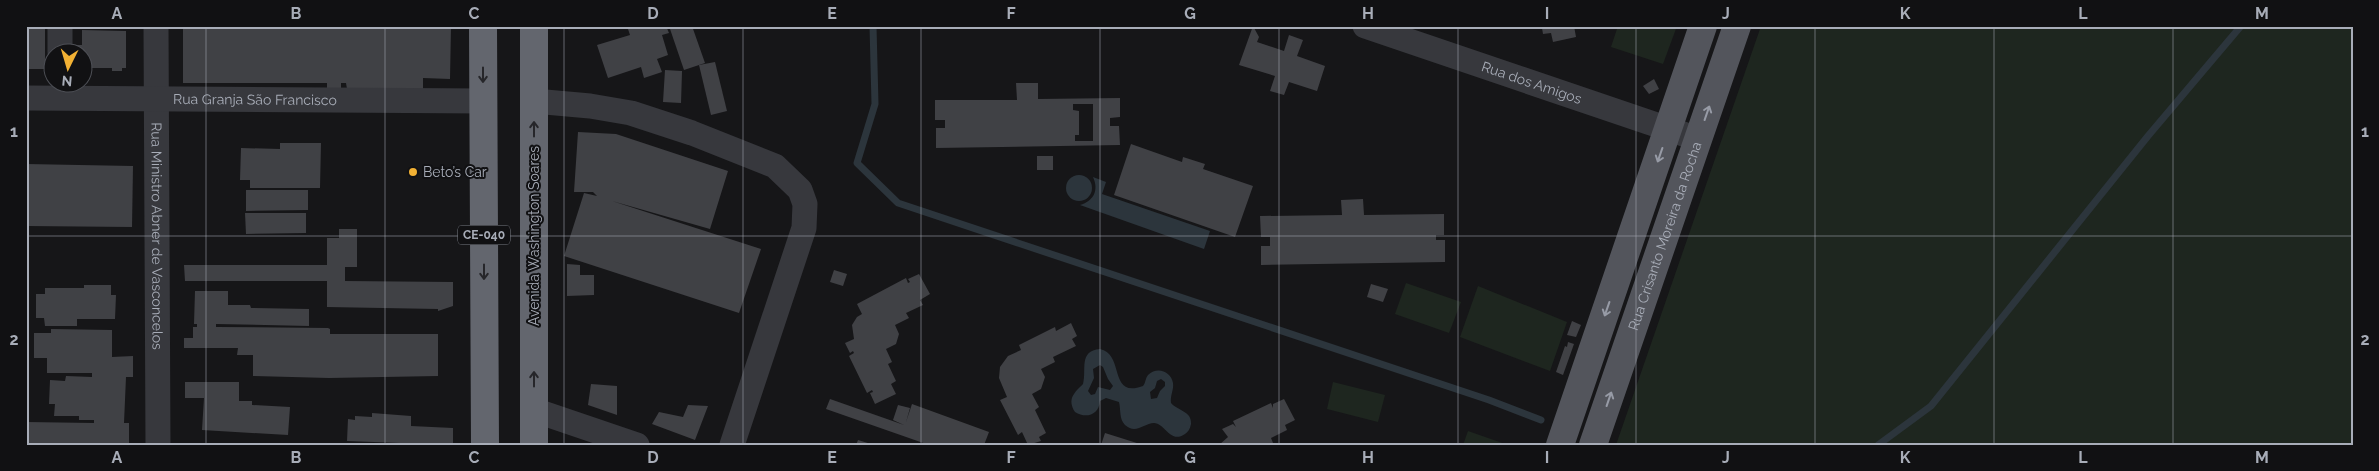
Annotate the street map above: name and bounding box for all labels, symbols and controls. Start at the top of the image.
text: A [112,4,123,23]
text: B [291,4,302,23]
text: C [469,4,480,23]
text: D [647,4,659,23]
text: E [827,4,837,23]
text: F [1006,4,1016,23]
text: G [1184,4,1196,23]
text: H [1362,4,1374,23]
text: I [1545,4,1549,23]
text: J [1722,4,1730,23]
text: K [1900,4,1911,23]
text: L [2078,4,2088,23]
text: M [2255,4,2269,23]
north arrow [42,42,92,92]
street label: Rua dos Amigos [1480,58,1584,107]
one-way arrow [478,66,488,83]
text: N [61,73,73,89]
street label: Rua Granja São Francisco [173,91,337,108]
one-way arrow [1703,105,1712,121]
one-way arrow [529,121,539,137]
text: 1 [10,122,18,141]
street label: Rua Ministro Abner de Vasconcelos [148,122,166,350]
text: 1 [2361,122,2369,141]
street label: Rua Crisanto Moreira da Rocha [1625,140,1705,332]
street label: Avenida Washington Soares [526,146,542,326]
one-way arrow [1654,147,1664,163]
place label: Beto’s Car [423,164,487,180]
marker: Beto’s Car [407,166,419,178]
road number: CE-040 [458,226,510,244]
one-way arrow [479,264,489,280]
one-way arrow [1602,301,1611,316]
text: 2 [9,330,19,349]
text: 2 [2360,330,2370,349]
one-way arrow [529,371,539,387]
one-way arrow [1604,391,1614,407]
text: A [112,448,123,467]
text: B [291,448,302,467]
text: C [469,448,480,467]
text: D [647,448,659,467]
text: E [827,448,837,467]
text: F [1006,448,1016,467]
text: G [1184,448,1196,467]
text: H [1362,448,1374,467]
text: I [1545,448,1549,467]
text: J [1722,448,1730,467]
text: K [1900,448,1911,467]
text: L [2078,448,2088,467]
text: M [2255,448,2269,467]

